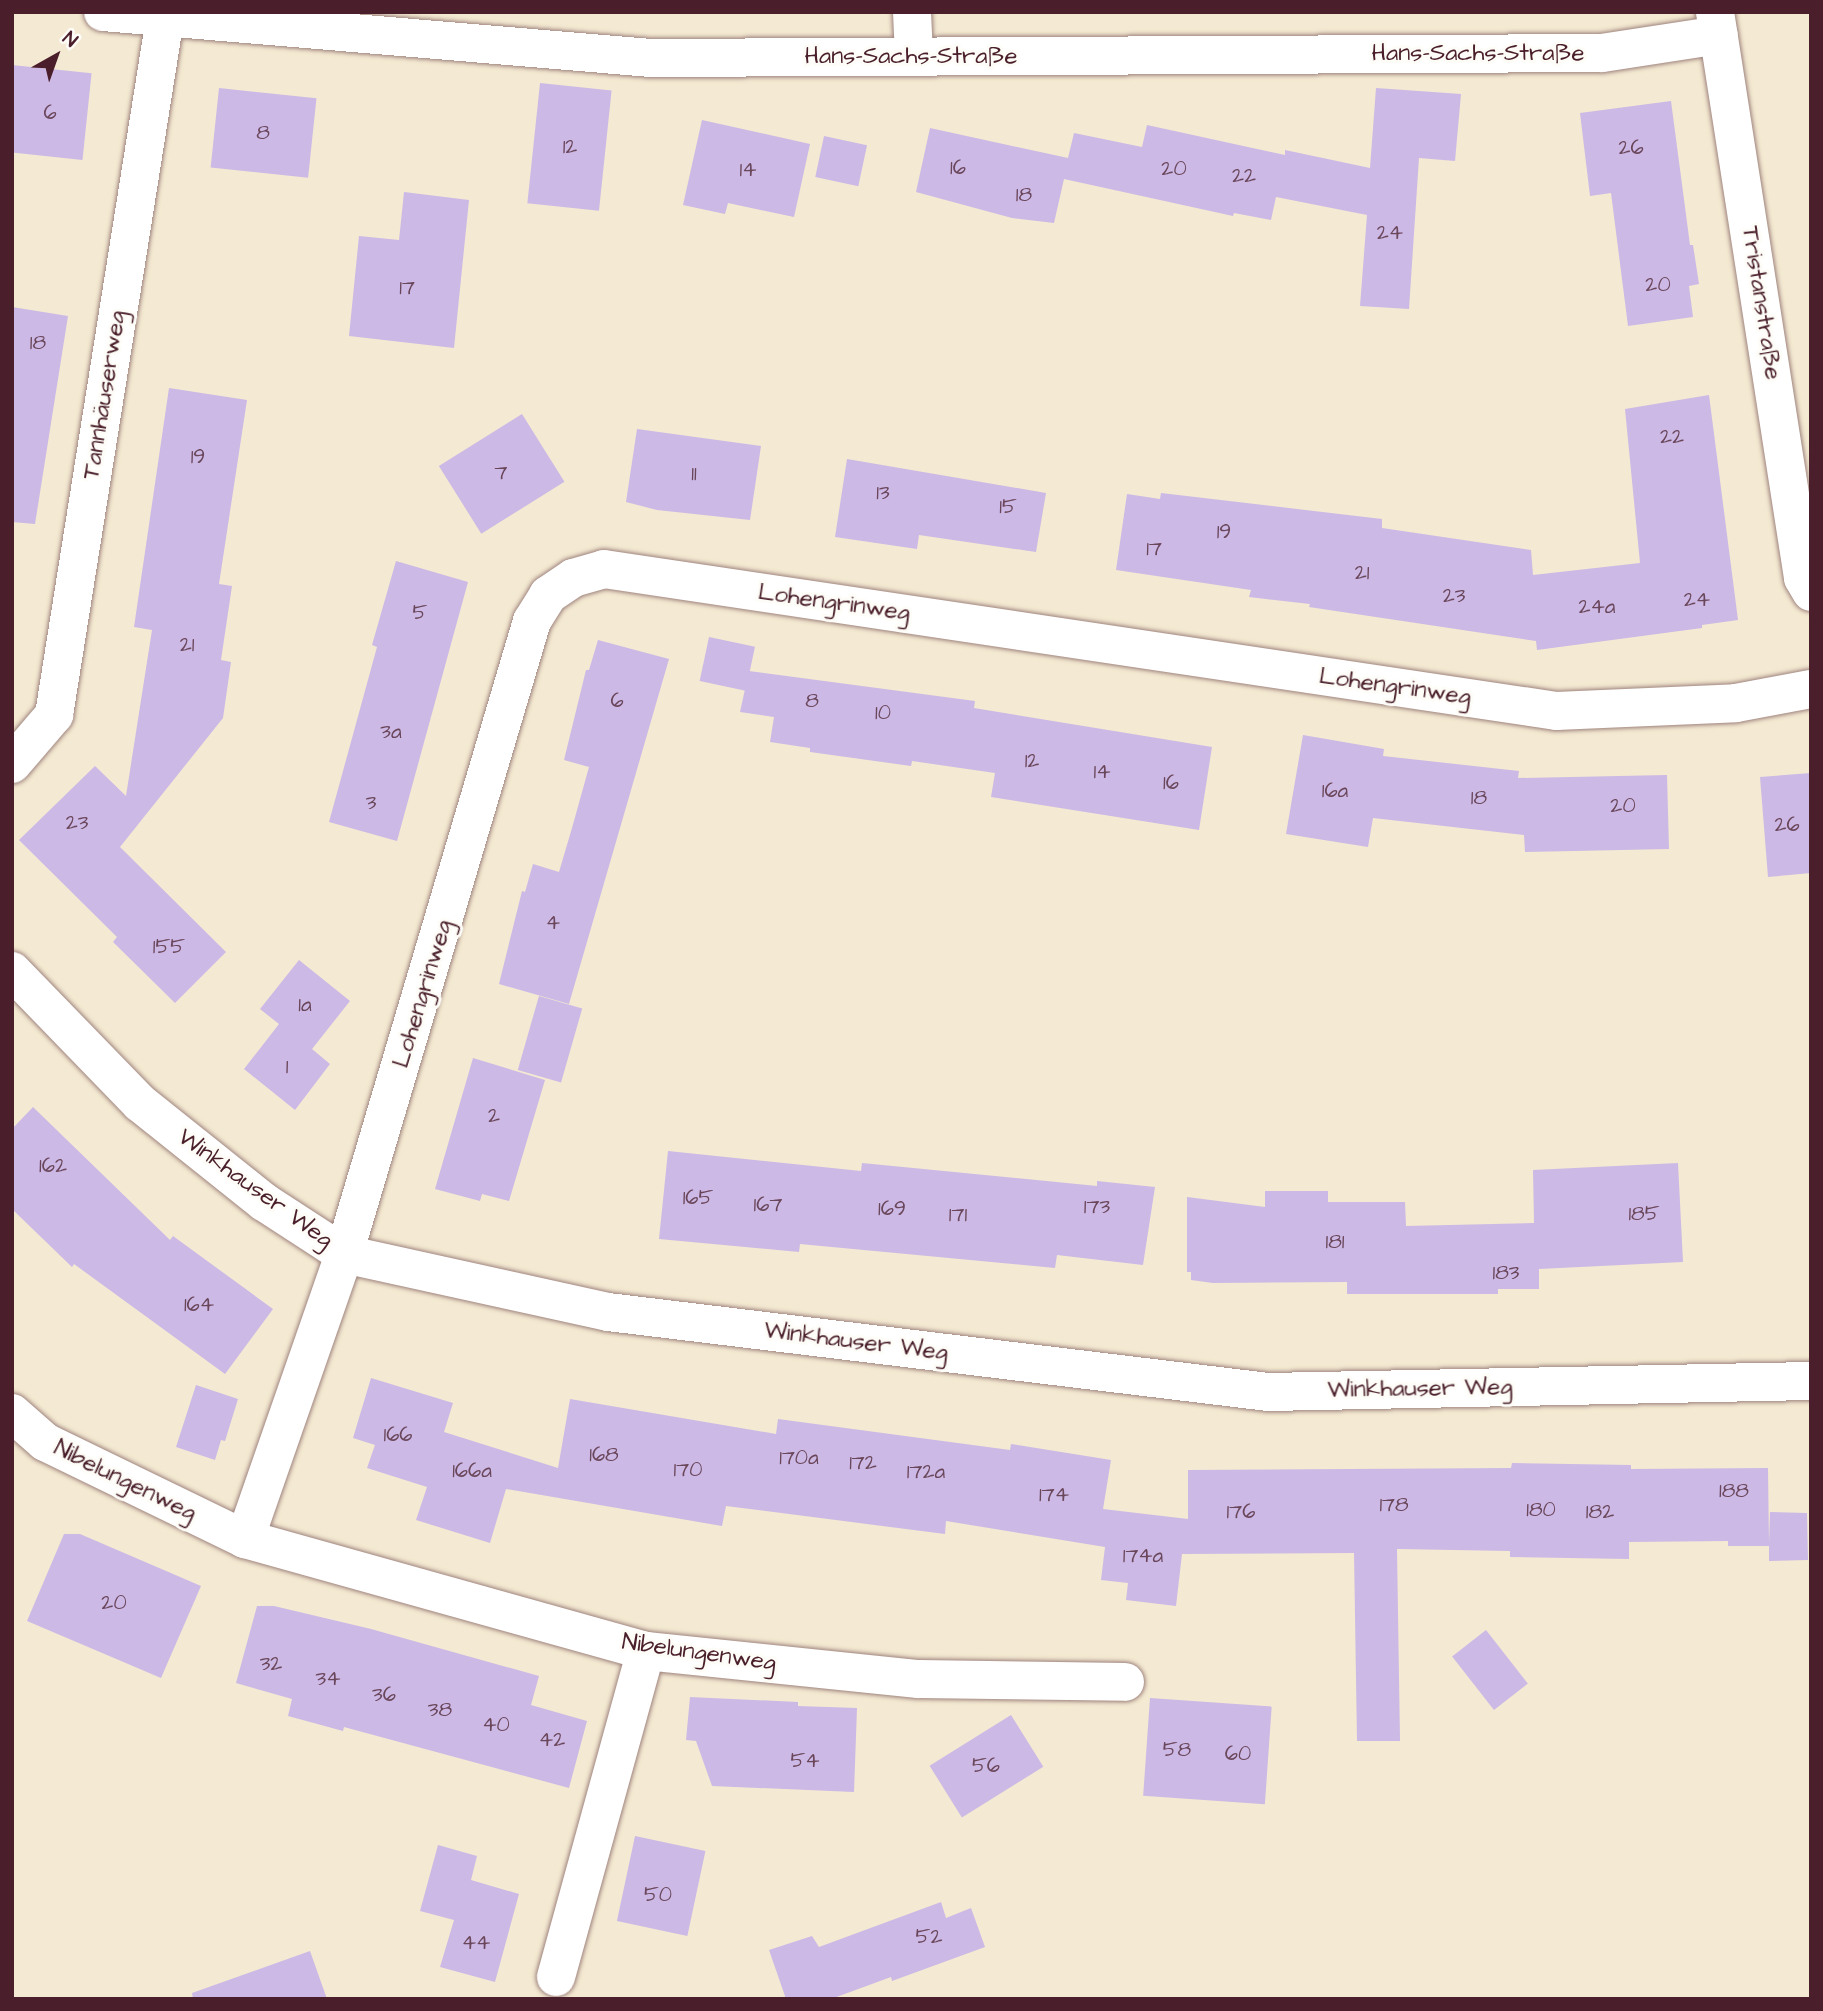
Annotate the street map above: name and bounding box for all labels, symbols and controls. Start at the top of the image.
north arrow [21,21,91,91]
text: N [57,25,83,54]
street label: Hans-Sachs-Straße [1371,40,1585,68]
street label: Hans-Sachs-Straße [804,43,1018,71]
house number: 6 [43,100,57,126]
house number: 8 [256,120,270,146]
house number: 12 [563,134,577,160]
house number: 26 [1618,135,1644,161]
house number: 16 [950,155,966,181]
house number: 20 [1161,156,1187,182]
house number: 14 [740,157,756,183]
house number: 22 [1232,163,1256,189]
house number: 18 [1016,182,1032,208]
house number: 24 [1377,220,1403,246]
street label: Tristanstraße [1735,224,1787,382]
house number: 20 [1645,272,1671,298]
house number: 17 [399,275,415,301]
street label: Tannhäuserweg [77,309,133,481]
house number: 18 [30,330,46,356]
house number: 22 [1660,424,1684,450]
house number: 19 [191,444,205,470]
house number: 7 [495,460,507,486]
house number: 11 [691,461,697,487]
house number: 13 [876,480,890,506]
house number: 15 [999,494,1017,520]
house number: 19 [1217,519,1231,545]
house number: 17 [1146,536,1162,562]
house number: 21 [1355,560,1369,586]
street label: Lohengrinweg [756,578,912,628]
house number: 23 [1443,583,1465,609]
house number: 24 [1684,587,1710,613]
house number: 24a [1579,594,1615,620]
house number: 5 [413,600,427,626]
house number: 21 [180,632,194,658]
street label: Lohengrinweg [1317,662,1473,712]
house number: 6 [610,688,624,714]
house number: 8 [805,688,819,714]
house number: 10 [875,700,891,726]
house number: 3a [380,719,402,745]
house number: 12 [1025,748,1039,774]
house number: 14 [1094,759,1110,785]
house number: 16 [1163,770,1179,796]
house number: 16a [1322,778,1348,804]
house number: 18 [1471,785,1487,811]
house number: 3 [366,790,376,816]
house number: 20 [1610,793,1636,819]
house number: 23 [66,810,88,836]
house number: 26 [1774,812,1800,838]
house number: 4 [546,910,560,936]
street label: Lohengrinweg [387,917,459,1071]
house number: 155 [153,934,185,960]
house number: 1a [298,992,312,1018]
house number: 1 [286,1054,288,1080]
house number: 2 [488,1103,500,1129]
street label: Winkhauser Weg [172,1123,338,1255]
house number: 162 [39,1153,67,1179]
house number: 165 [683,1185,713,1211]
house number: 167 [754,1192,782,1218]
house number: 173 [1084,1194,1110,1220]
house number: 169 [878,1196,906,1222]
house number: 185 [1628,1201,1660,1227]
house number: 171 [949,1202,967,1228]
house number: 181 [1326,1229,1344,1255]
house number: 183 [1493,1260,1519,1286]
house number: 164 [184,1292,214,1318]
street label: Winkhauser Weg [762,1316,950,1368]
street label: Winkhauser Weg [1327,1373,1513,1405]
house number: 166 [383,1422,413,1448]
street label: Nibelungenweg [49,1434,201,1528]
house number: 168 [589,1442,619,1468]
house number: 170a [779,1445,819,1471]
house number: 172 [849,1450,877,1476]
house number: 170 [674,1457,702,1483]
house number: 166a [452,1458,492,1484]
house number: 172a [907,1459,945,1485]
house number: 188 [1719,1478,1749,1504]
house number: 174 [1039,1482,1069,1508]
house number: 178 [1379,1492,1409,1518]
house number: 180 [1526,1497,1556,1523]
house number: 176 [1227,1499,1255,1525]
house number: 182 [1586,1499,1614,1525]
house number: 174a [1123,1543,1163,1569]
house number: 20 [101,1590,127,1616]
street label: Nibelungenweg [620,1628,778,1678]
house number: 32 [260,1651,282,1677]
house number: 34 [316,1666,340,1692]
house number: 36 [372,1682,396,1708]
house number: 38 [428,1697,452,1723]
house number: 40 [482,1712,510,1738]
house number: 42 [539,1727,565,1753]
house number: 58 [1163,1737,1191,1763]
house number: 60 [1225,1741,1251,1767]
house number: 54 [790,1748,820,1774]
house number: 56 [972,1753,1000,1779]
house number: 50 [644,1882,672,1908]
house number: 52 [916,1924,942,1950]
house number: 44 [462,1930,490,1956]

